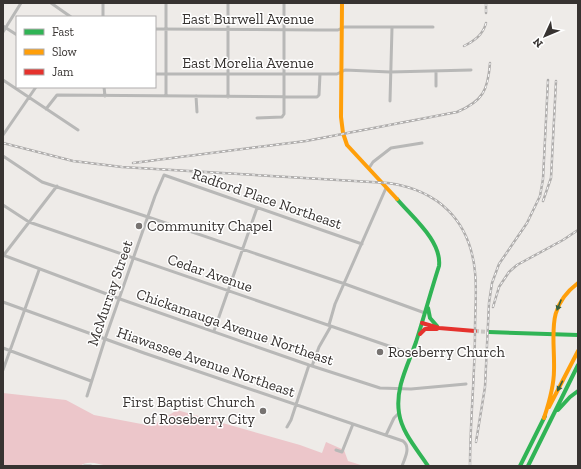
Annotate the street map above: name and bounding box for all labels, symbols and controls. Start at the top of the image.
street label: East Burwell Avenue [182,10,314,28]
legend [16,16,156,88]
north arrow [525,16,565,56]
text: Fast [52,25,75,39]
text: N [530,35,546,50]
text: Slow [52,45,78,59]
street label: East Morelia Avenue [182,54,314,72]
text: Jam [52,65,74,79]
street label: Radford Place Northeast [190,165,345,233]
place label: Community Chapel [147,217,272,235]
marker: Community Chapel [134,221,144,231]
street label: McMurray Street [83,237,137,348]
street label: Cedar Avenue [165,250,255,296]
street label: Chickamauga Avenue Northeast [134,285,336,369]
one-way arrow [555,300,561,312]
street label: Hiawassee Avenue Northeast [114,323,298,401]
place label: Roseberry Church [388,343,505,361]
marker: Roseberry Church [375,347,385,357]
one-way arrow [557,380,563,392]
place label: First Baptist Church of Roseberry City [123,393,256,428]
marker: First Baptist Church of Roseberry City [258,406,268,416]

